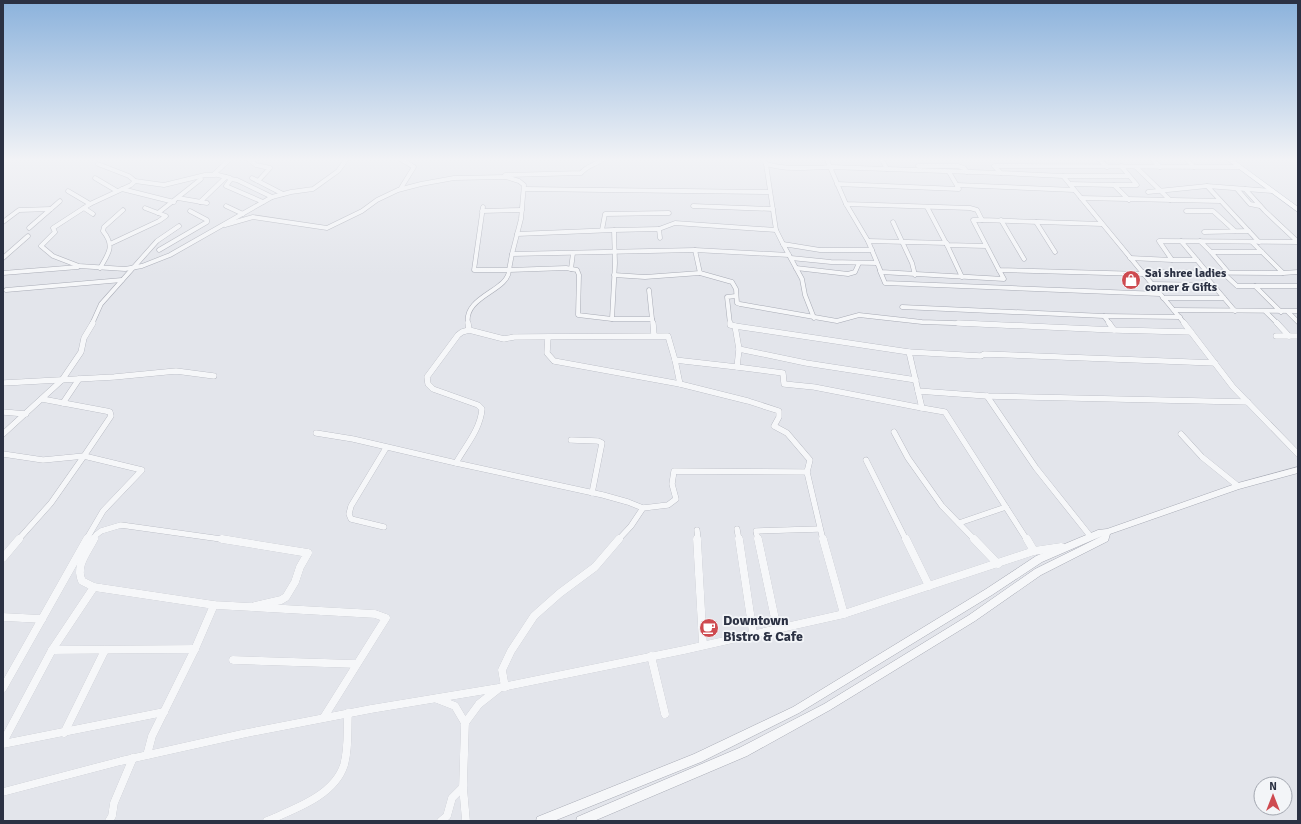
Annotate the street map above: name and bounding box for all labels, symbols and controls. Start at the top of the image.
place label: Sai shree ladies corner & Gifts [1145,266,1227,295]
shop icon: Sai shree ladies corner & Gifts [1120,269,1142,291]
place label: Downtown Bistro & Cafe [723,612,803,645]
cafe icon: Downtown Bistro & Cafe [698,617,720,639]
north arrow [1253,776,1293,816]
text: N [1269,780,1277,793]

